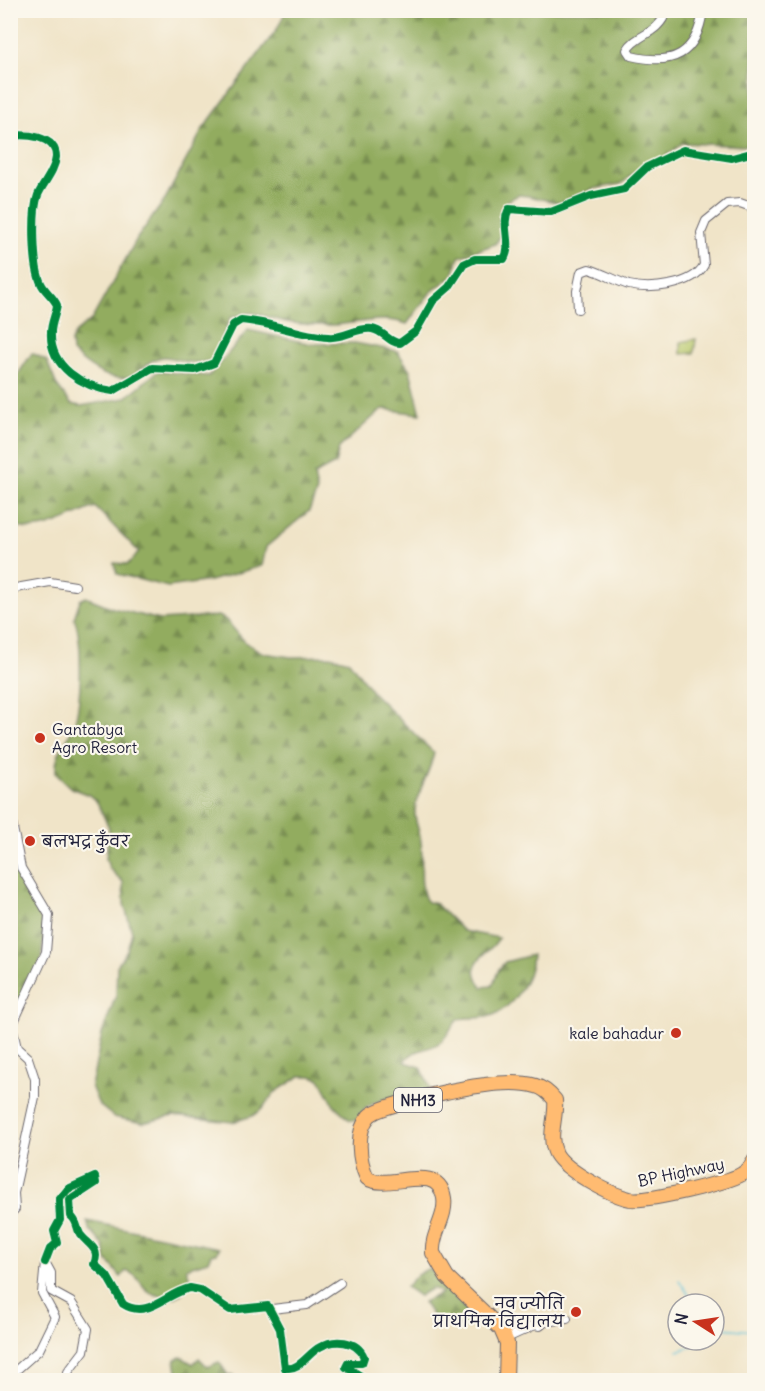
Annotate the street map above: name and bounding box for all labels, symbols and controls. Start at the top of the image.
place label: Gantabya Agro Resort [52,719,138,757]
marker: Gantabya Agro Resort [33,731,47,745]
place label: बलभद्र कुँवर [41,829,131,853]
marker: बलभद्र कुँवर [23,834,37,848]
place label: kale bahadur [569,1023,664,1043]
marker: kale bahadur [669,1026,683,1040]
road number: NH13 [394,1088,442,1112]
street label: BP Highway [636,1153,726,1191]
place label: नव ज्योति प्राथमिक विद्यालय [432,1292,566,1331]
north arrow [666,1292,726,1352]
marker: नव ज्योति प्राथमिक विद्यालय [569,1305,583,1319]
text: N [670,1311,692,1326]

